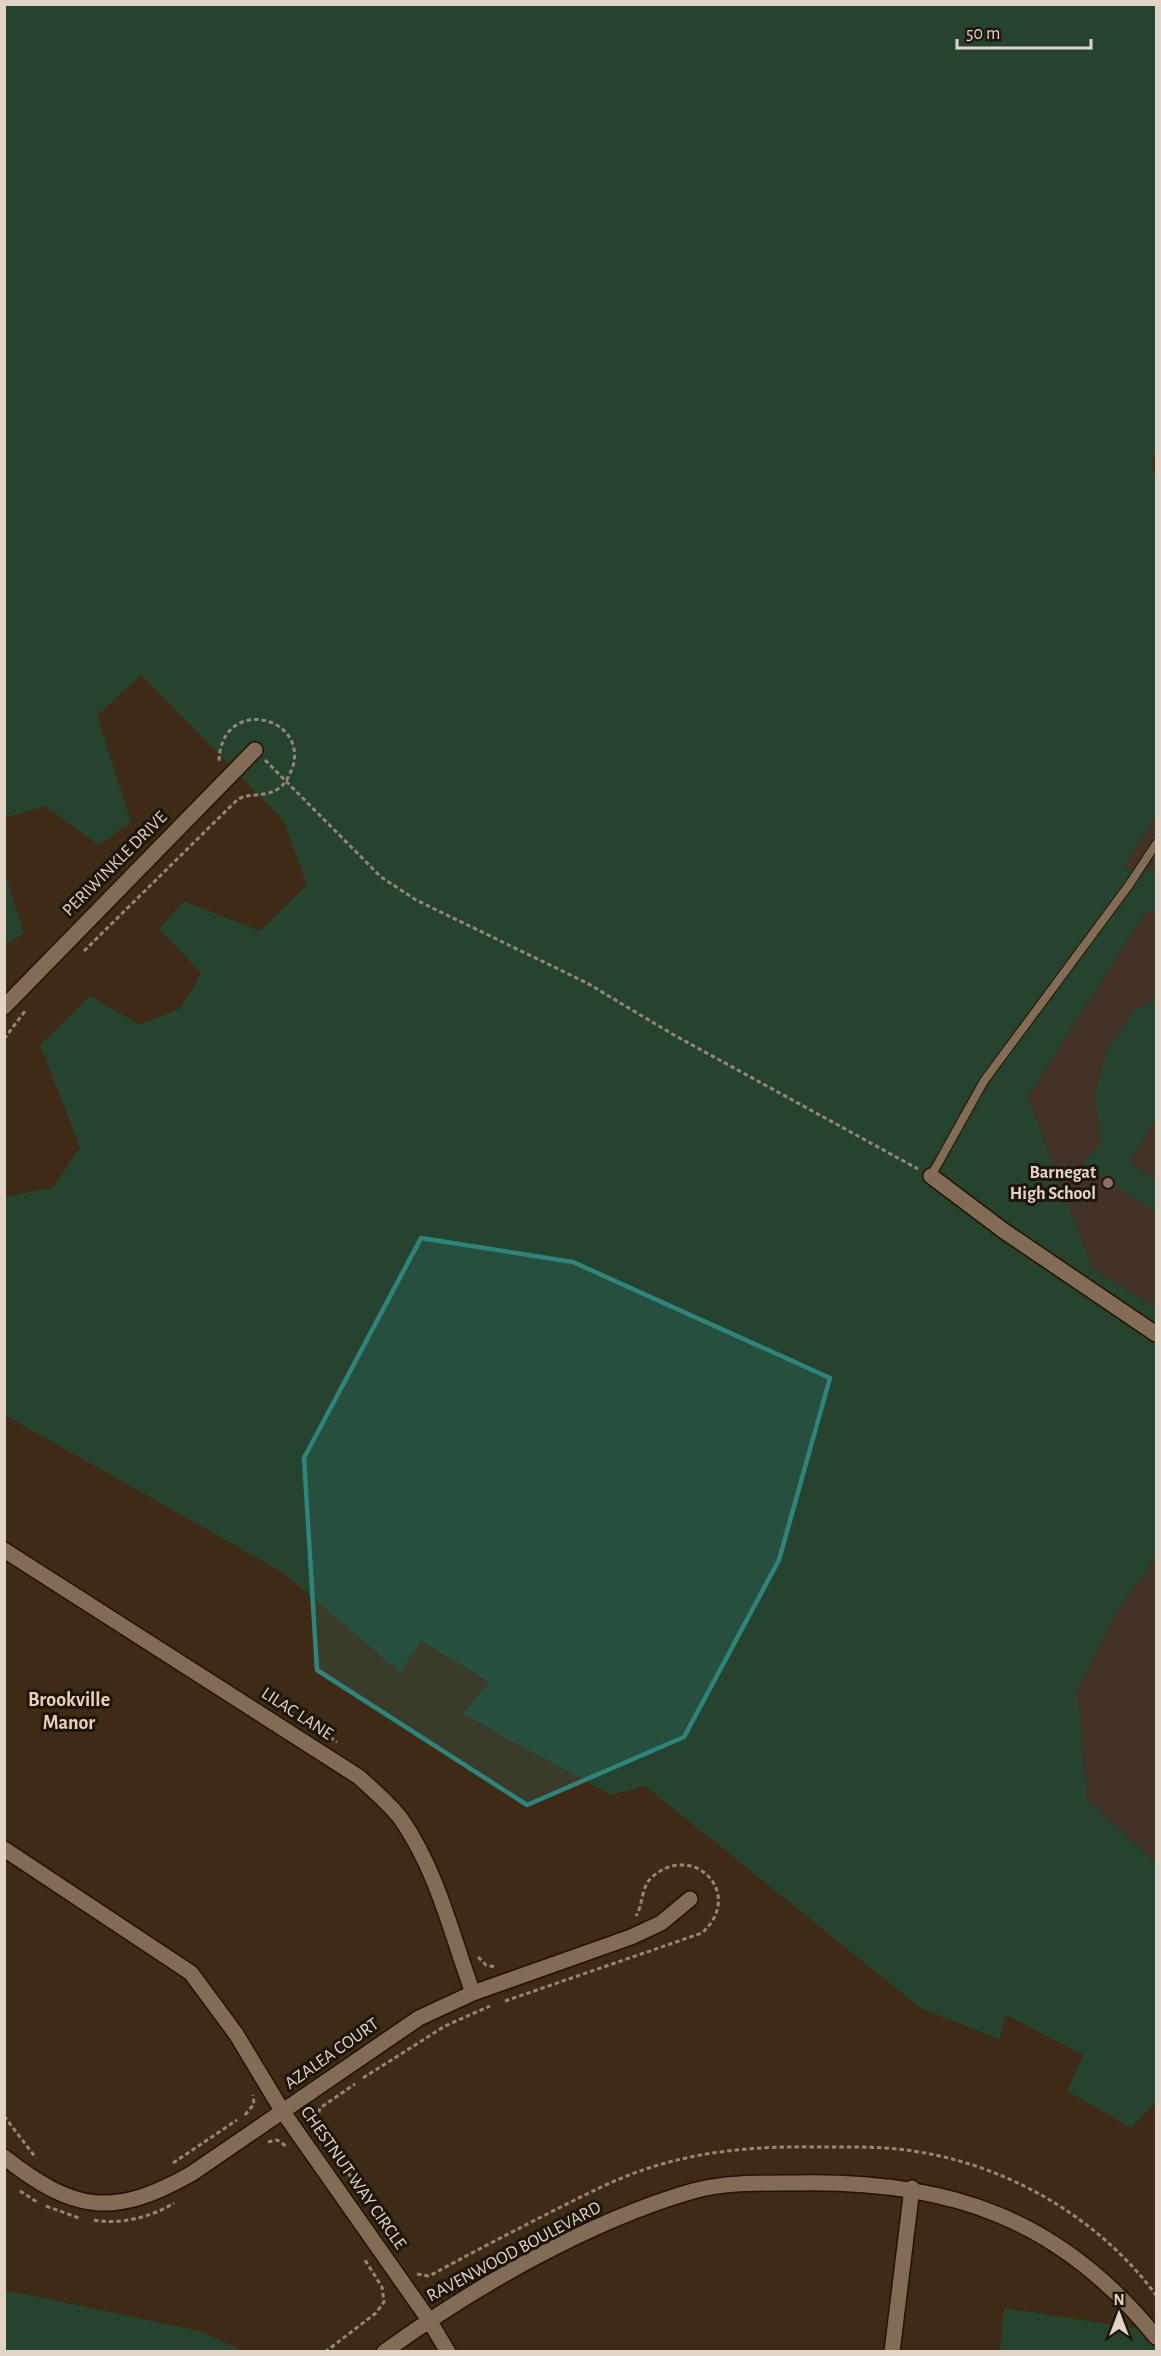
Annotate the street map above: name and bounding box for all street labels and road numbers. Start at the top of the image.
street label: PERIWINKLE DRIVE [59,808,171,920]
street label: LILAC LANE [258,1684,336,1744]
street label: AZALEA COURT [282,2015,382,2093]
street label: CHESTNUT WAY CIRCLE [297,2103,409,2253]
street label: RAVENWOOD BOULEVARD [424,2198,604,2306]

